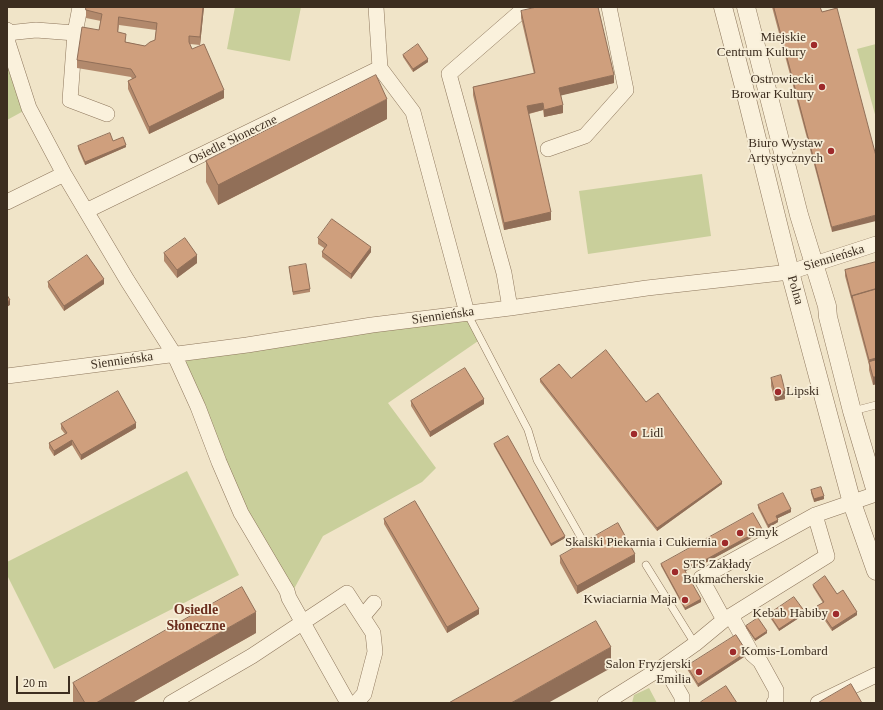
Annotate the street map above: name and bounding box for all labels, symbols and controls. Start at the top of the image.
place label: Miejskie Centrum Kultury [717,30,806,61]
marker: Miejskie Centrum Kultury [809,40,819,50]
place label: Ostrowiecki Browar Kultury [731,72,814,103]
marker: Ostrowiecki Browar Kultury [817,82,827,92]
street label: Osiedle Słoneczne [186,112,280,168]
place label: Biuro Wystaw Artystycznych [747,136,823,167]
marker: Biuro Wystaw Artystycznych [826,146,836,156]
street label: Siennieńska [802,241,866,275]
street label: Polna [783,274,807,306]
street label: Siennieńska [411,304,475,328]
street label: Siennieńska [90,349,154,373]
place label: Lipski [786,384,819,400]
marker: Lipski [773,387,783,397]
place label: Lidl [642,426,664,442]
marker: Lidl [629,429,639,439]
place label: Smyk [748,525,778,541]
marker: Smyk [735,528,745,538]
place label: Skalski Piekarnia i Cukiernia [565,535,717,551]
marker: Skalski Piekarnia i Cukiernia [720,538,730,548]
place label: STS Zakłady Bukmacherskie [683,557,764,588]
marker: STS Zakłady Bukmacherskie [670,567,680,577]
place label: Kwiaciarnia Maja [584,592,677,608]
marker: Kwiaciarnia Maja [680,595,690,605]
district label: Osiedle Słoneczne [166,602,226,634]
place label: Kebab Habiby [753,606,828,622]
marker: Kebab Habiby [831,609,841,619]
place label: Komis-Lombard [741,644,828,660]
marker: Komis-Lombard [728,647,738,657]
place label: Salon Fryzjerski Emilia [605,657,691,688]
marker: Salon Fryzjerski Emilia [694,667,704,677]
scale bar [18,668,72,694]
text: 20 m [23,676,47,690]

